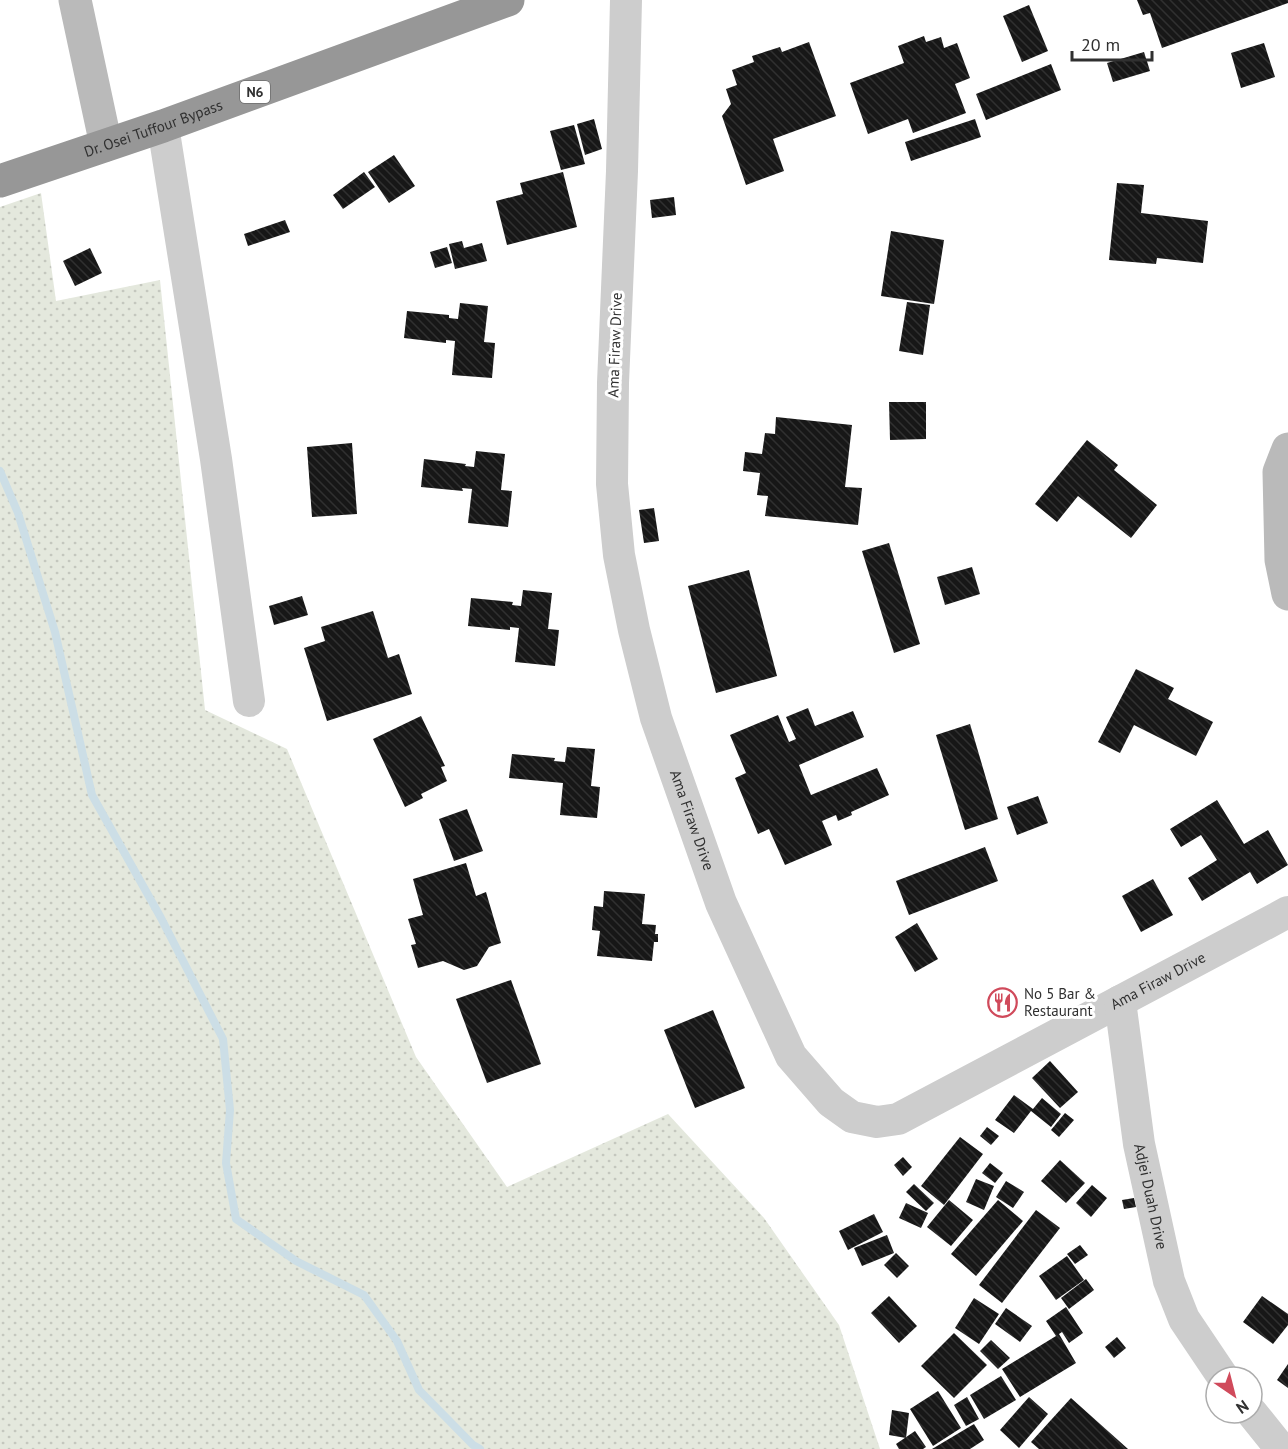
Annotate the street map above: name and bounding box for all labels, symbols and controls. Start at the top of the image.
scale bar [1072,24,1152,62]
text: 20 m [1081,33,1120,56]
road number: N6 [240,81,270,103]
street label: Dr. Osei Tuffour Bypass [81,95,225,161]
street label: Ama Firaw Drive [603,292,626,398]
street label: Ama Firaw Drive [666,767,719,873]
street label: Ama Firaw Drive [1107,947,1209,1014]
place label: No 5 Bar & Restaurant [1024,984,1096,1020]
restaurant icon: No 5 Bar & Restaurant [987,987,1019,1019]
street label: Adjei Duah Drive [1130,1142,1172,1251]
north arrow [1204,1365,1264,1425]
text: N [1233,1396,1253,1418]

